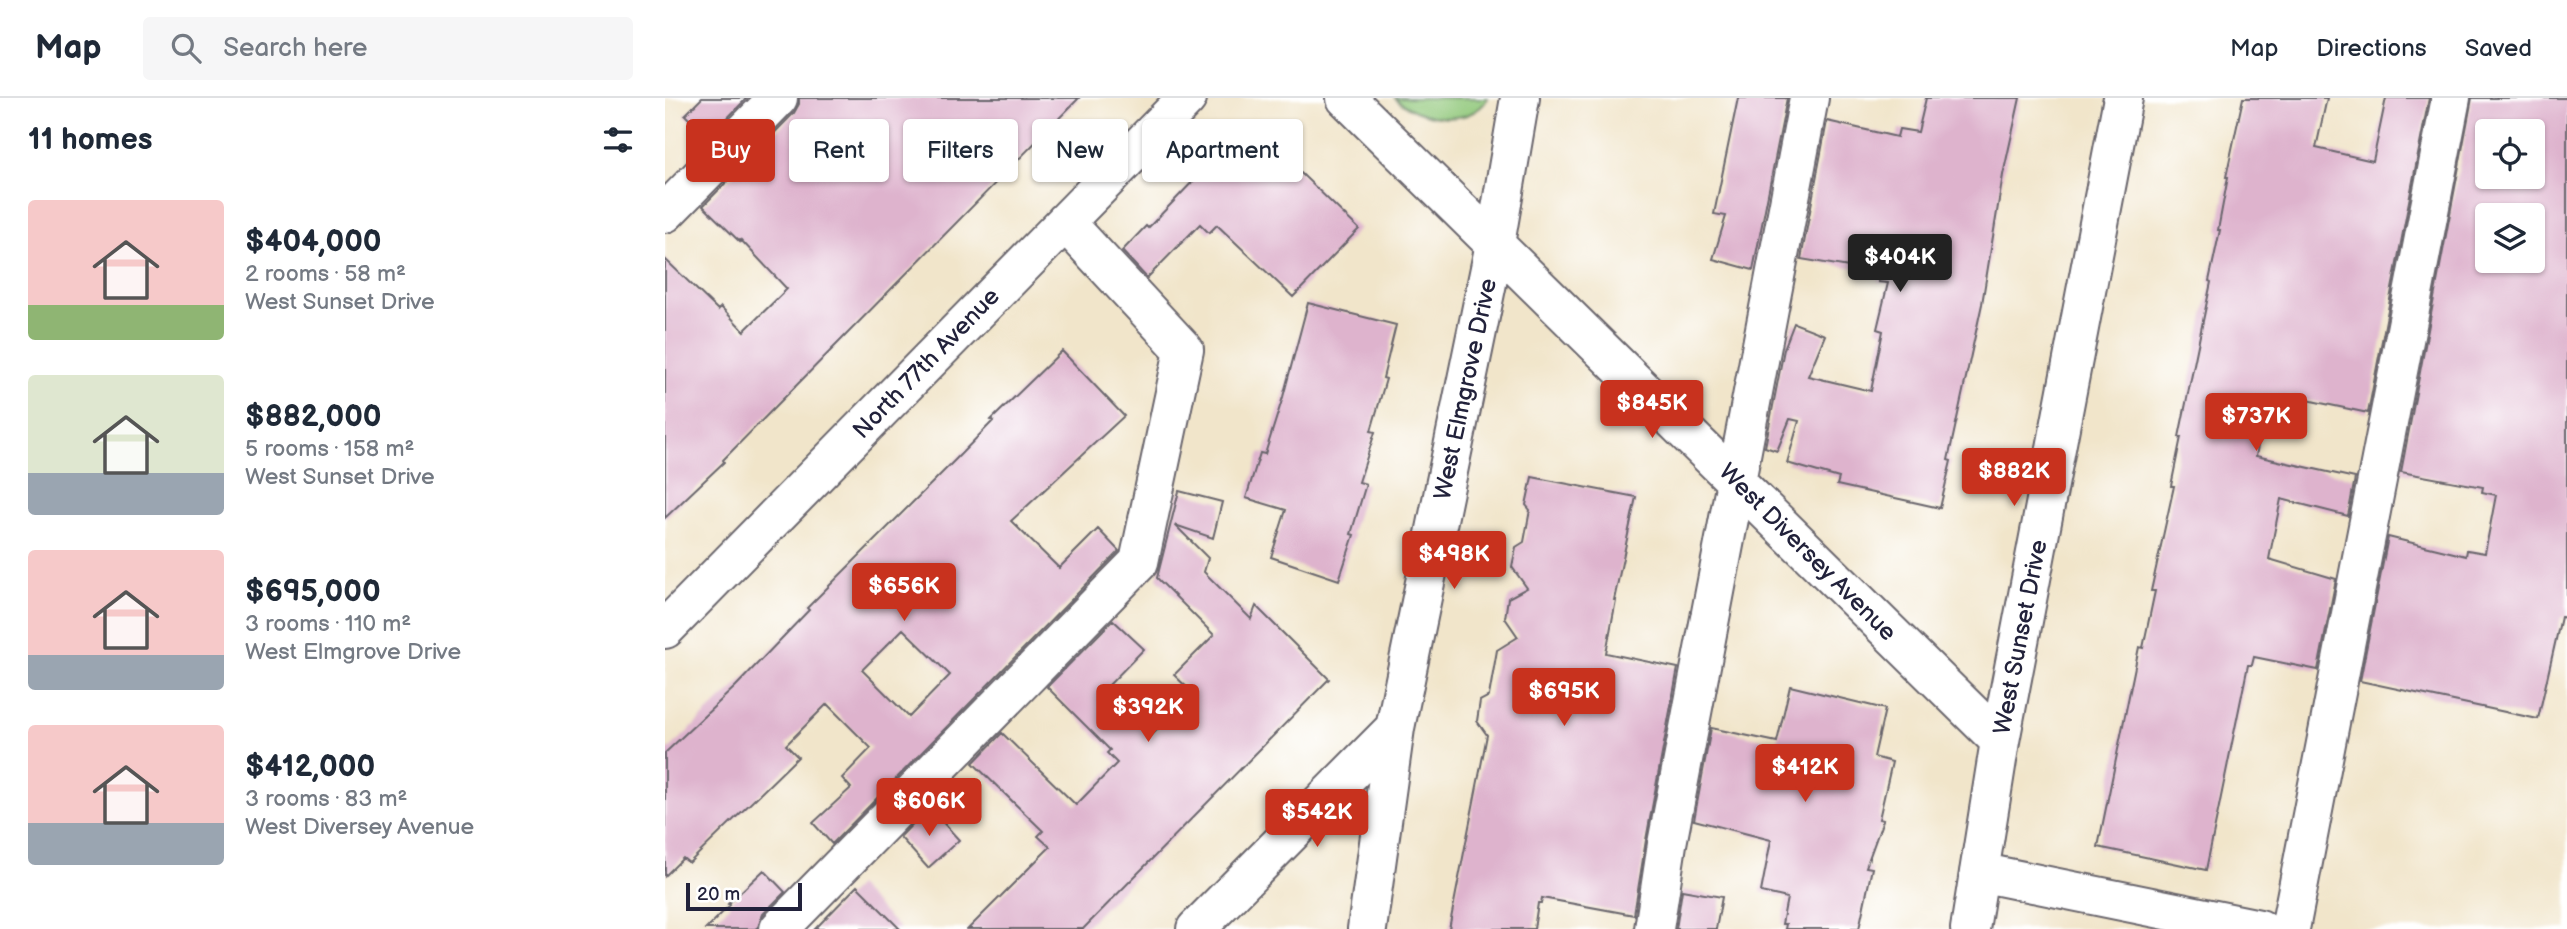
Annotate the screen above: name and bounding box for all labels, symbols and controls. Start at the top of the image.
search box [143,17,633,80]
text: Map [35,28,101,68]
icon: search [167,29,205,67]
text: Search here [223,33,367,64]
text: Map [2230,34,2278,63]
text: Directions [2316,34,2427,63]
text: Saved [2465,34,2532,63]
chip: Buy [686,119,775,182]
chip: Rent [789,119,889,182]
chip: Filters [903,119,1018,182]
chip: New [1032,119,1128,182]
chip: Apartment [1142,119,1303,182]
map controls [2475,119,2545,273]
button: locate [2475,119,2545,189]
icon: filters [599,121,637,159]
text: 11 homes [28,122,152,158]
button: layers [2475,203,2545,273]
text: $404,000 [245,224,382,260]
icon: home [84,228,168,312]
pin: $404K [1851,234,1949,294]
text: $404K [1864,243,1936,271]
text: 2 rooms · 58 m² [245,260,406,288]
street label: West Elmgrove Drive [1428,276,1503,502]
street label: North 77th Avenue [847,282,1006,445]
text: West Sunset Drive [245,288,435,316]
pin: $845K [1603,380,1701,440]
text: $845K [1616,389,1688,417]
pin: $737K [2207,394,2305,453]
text: $882,000 [245,399,382,435]
text: $737K [2221,402,2291,430]
icon: home [84,403,168,487]
text: 5 rooms · 158 m² [245,435,414,463]
pin: $882K [1965,448,2063,508]
text: $882K [1978,457,2050,485]
street label: West Diversey Avenue [1713,458,1902,647]
text: West Sunset Drive [245,463,435,491]
pin: $498K [1405,532,1503,591]
street label: West Sunset Drive [1987,537,2054,737]
text: $498K [1418,540,1490,568]
pin: $656K [855,564,953,623]
text: $656K [868,572,940,600]
text: $695,000 [245,574,381,610]
icon: home [84,578,168,662]
text: 3 rooms · 110 m² [245,610,411,638]
text: West Elmgrove Drive [245,638,461,666]
pin: $695K [1515,668,1613,728]
text: $695K [1528,677,1600,705]
pin: $392K [1099,684,1197,744]
text: $392K [1112,693,1184,721]
pin: $412K [1756,744,1854,804]
text: $412,000 [245,749,375,785]
icon: home [84,753,168,837]
text: $412K [1771,753,1839,781]
pin: $606K [880,778,978,838]
text: 3 rooms · 83 m² [245,785,407,813]
text: $606K [892,787,966,815]
pin: $542K [1268,790,1366,849]
text: $542K [1281,798,1353,826]
text: West Diversey Avenue [245,813,474,841]
scale bar [686,880,801,912]
text: 20 m [697,883,740,906]

